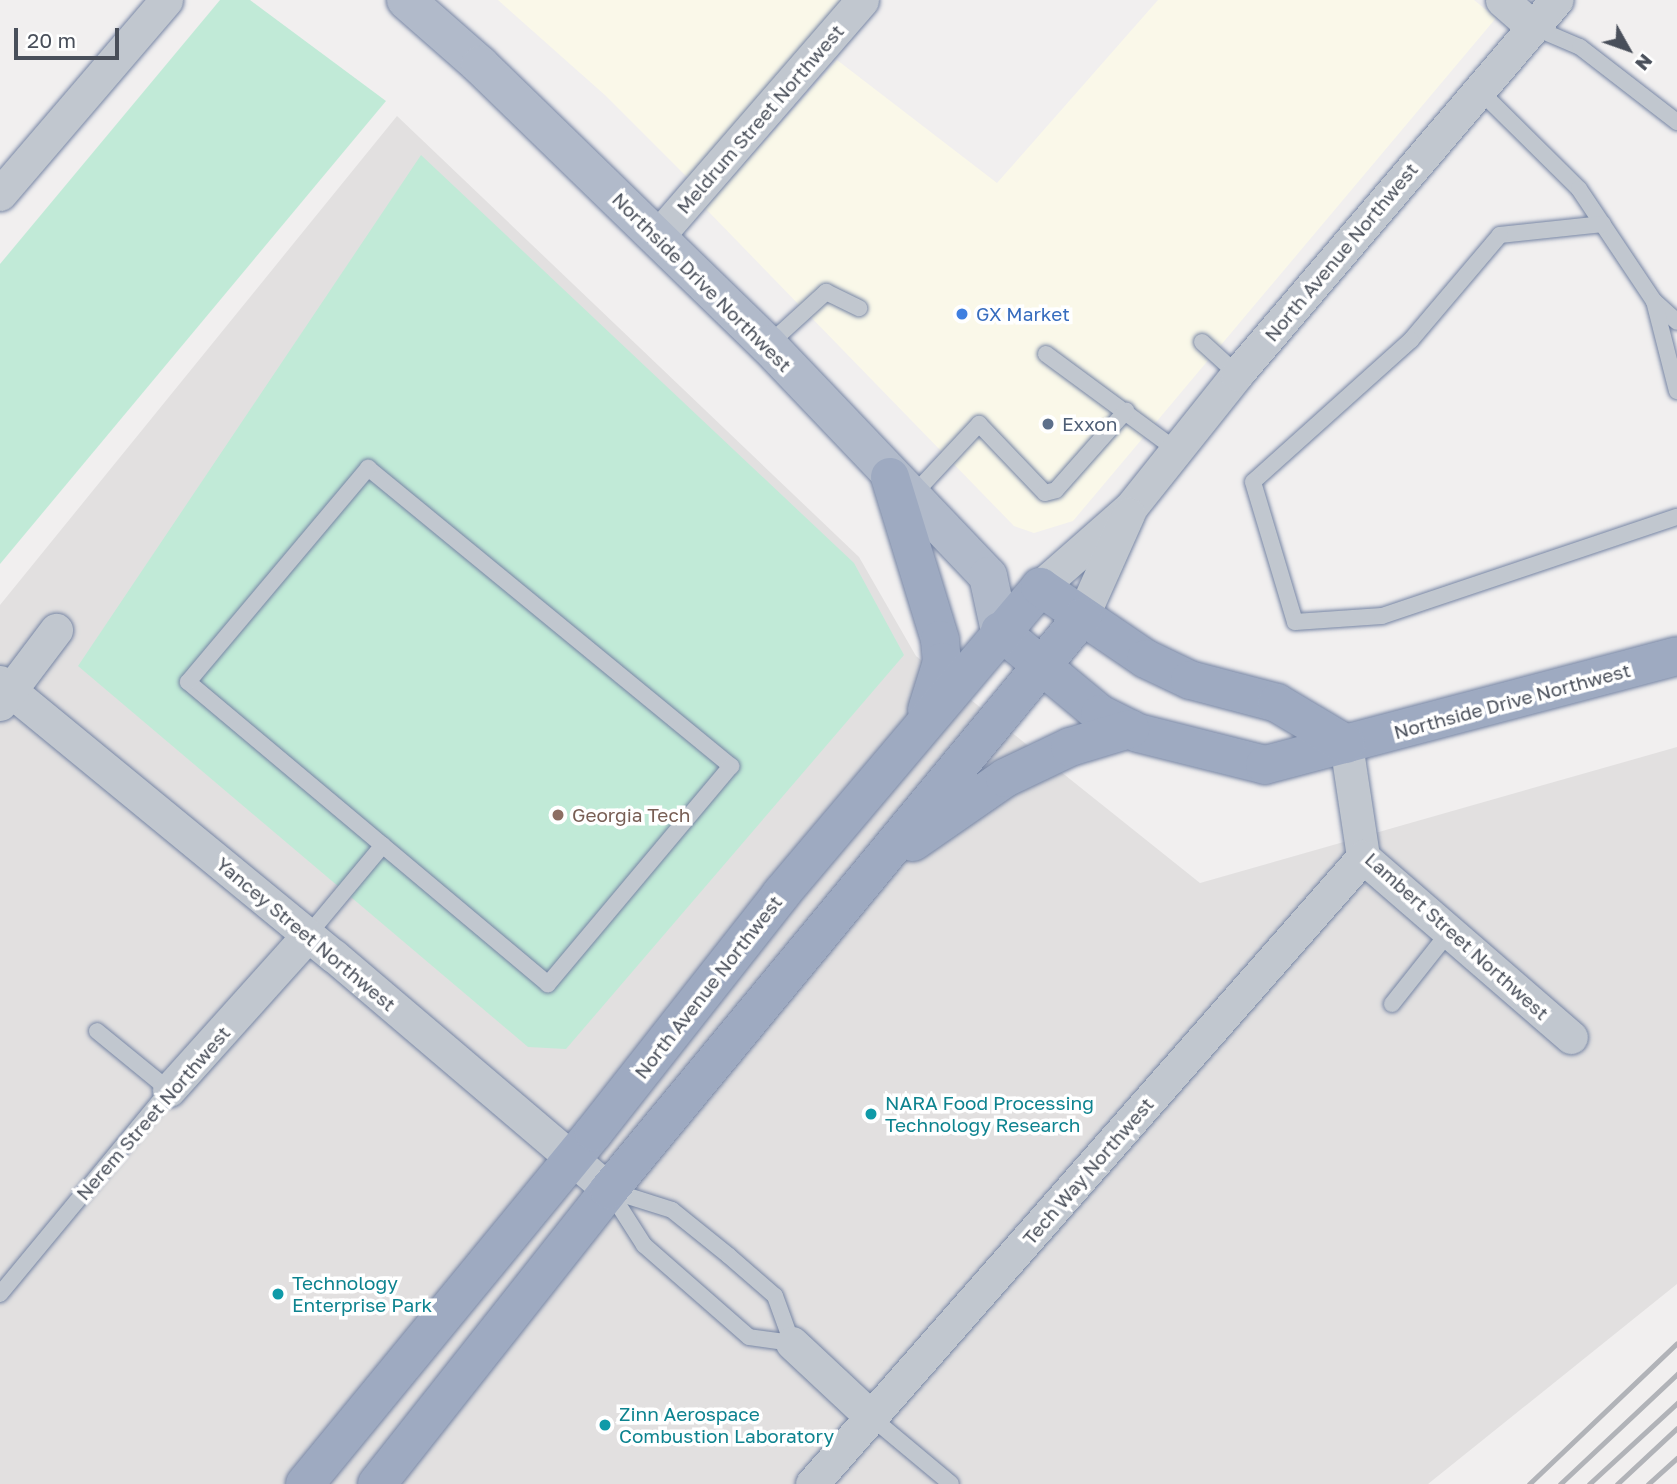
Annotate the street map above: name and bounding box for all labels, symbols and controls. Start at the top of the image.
scale bar [18,14,122,58]
north arrow [1593,14,1663,84]
street label: Meldrum Street Northwest [672,20,848,218]
text: 20 m [27,27,76,53]
text: N [1631,50,1658,76]
street label: North Avenue Northwest [1260,158,1422,346]
street label: Northside Drive Northwest [608,188,796,376]
place label: GX Market [976,303,1070,325]
marker: GX Market [954,306,970,322]
place label: Exxon [1062,413,1117,435]
marker: Exxon [1040,416,1056,432]
street label: Northside Drive Northwest [1391,658,1633,744]
place label: Georgia Tech [572,804,690,826]
marker: Georgia Tech [550,807,566,823]
street label: Lambert Street Northwest [1361,848,1553,1024]
street label: Yancey Street Northwest [212,852,400,1016]
street label: North Avenue Northwest [629,891,787,1083]
street label: Nerem Street Northwest [71,1021,235,1205]
place label: NARA Food Processing Technology Research [885,1092,1094,1136]
street label: Tech Way Northwest [1018,1093,1158,1249]
marker: NARA Food Processing Technology Research [863,1106,879,1122]
place label: Technology Enterprise Park [292,1272,432,1316]
marker: Technology Enterprise Park [270,1286,286,1302]
place label: Zinn Aerospace Combustion Laboratory [619,1403,834,1447]
marker: Zinn Aerospace Combustion Laboratory [597,1417,613,1433]

